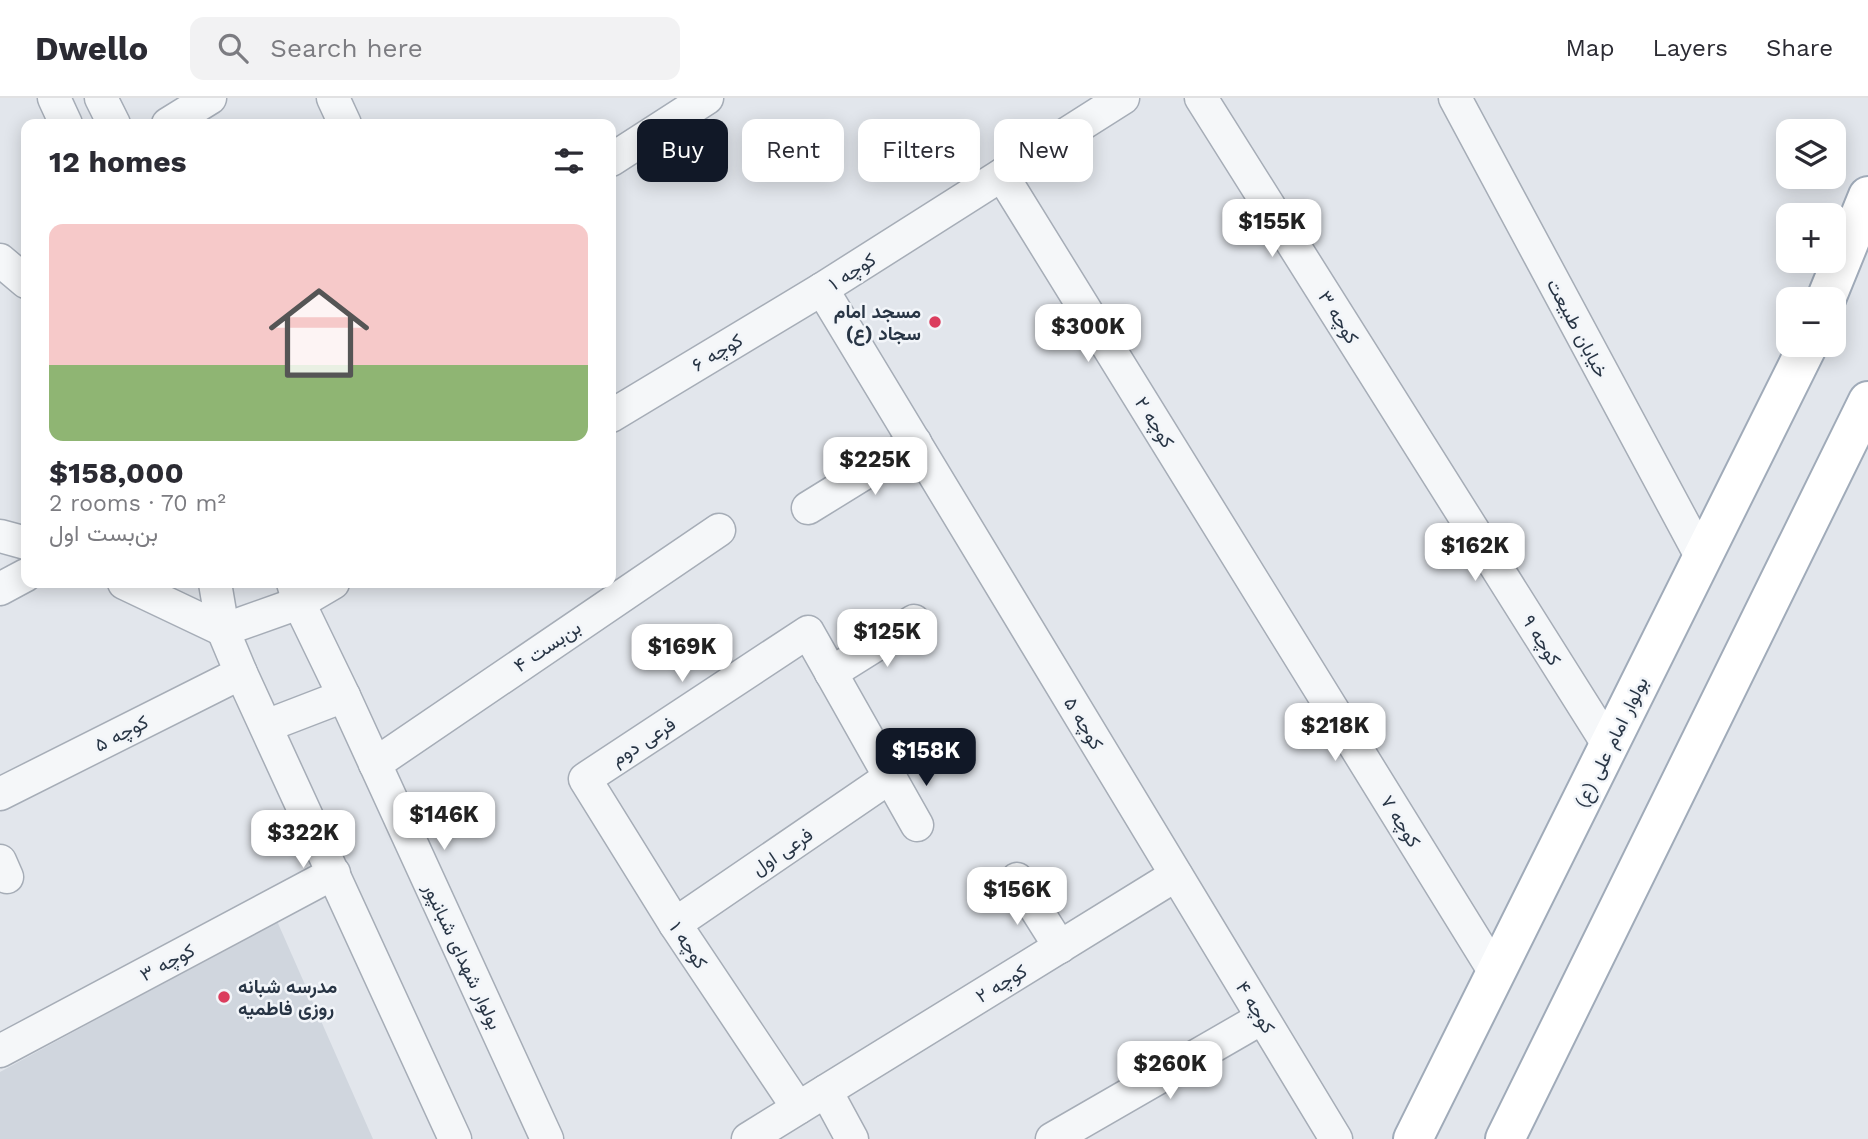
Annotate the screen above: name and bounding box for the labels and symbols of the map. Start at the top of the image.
pin: $155K [1223,200,1321,259]
street label: کوچه ۱ [824,248,881,297]
street label: خیابان طبیعت [1542,275,1613,382]
street label: کوچه ۳ [1312,286,1364,349]
place label: مسجد امام سجاد (ع) [834,300,921,346]
pin: $300K [1039,304,1137,364]
marker: مسجد امام سجاد (ع) [927,314,943,330]
street label: کوچه ۶ [688,328,748,378]
street label: کوچه ۲ [1128,392,1179,453]
pin: $225K [826,438,924,497]
pin: $162K [1426,524,1524,583]
pin: $125K [838,610,936,669]
street label: کوچه ۹ [1516,611,1566,671]
street label: بن‌بست ۴ [509,616,585,677]
pin: $169K [633,624,731,684]
street label: بولوار امام علی (ع) [1570,673,1654,812]
street label: کوچه ۵ [1057,693,1108,755]
pin: $218K [1286,704,1384,763]
street label: کوچه ۵ [91,710,153,758]
street label: فرعی دوم [607,712,680,772]
pin: $158K [877,728,975,788]
street label: کوچه ۷ [1374,791,1425,853]
pin: $146K [395,792,493,852]
pin: $322K [254,810,352,870]
street label: فرعی اول [748,823,817,880]
pin: $156K [968,868,1066,927]
street label: بولوار شهدای شبانپور [416,878,507,1034]
street label: کوچه ۱ [663,918,713,974]
street label: کوچه ۳ [136,939,199,988]
street label: کوچه ۲ [971,959,1032,1009]
place label: مدرسه شبانه روزی فاطمیه [238,975,337,1021]
street label: کوچه ۴ [1229,977,1280,1039]
marker: مدرسه شبانه روزی فاطمیه [216,989,232,1005]
pin: $260K [1121,1042,1219,1101]

